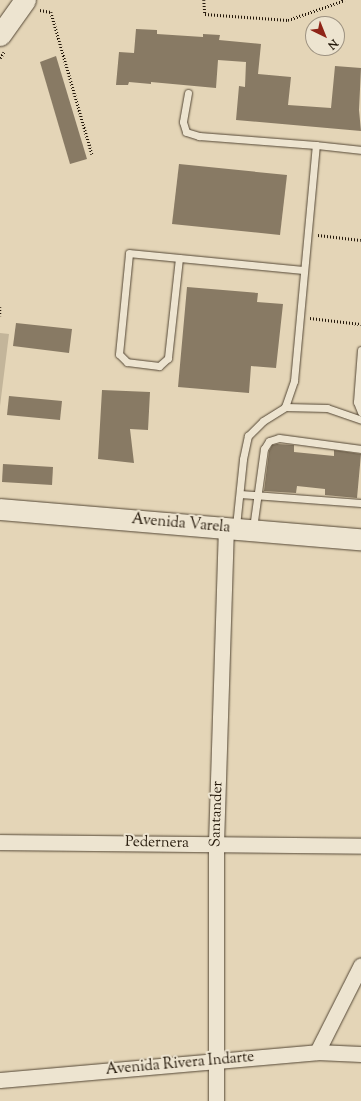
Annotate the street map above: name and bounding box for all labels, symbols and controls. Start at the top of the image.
north arrow [305,16,345,56]
text: N [324,35,341,53]
street label: Avenida Varela [131,511,231,537]
street label: Santander [207,781,227,847]
street label: Pedernera [125,833,189,853]
street label: Avenida Rivera Indarte [105,1049,255,1079]

